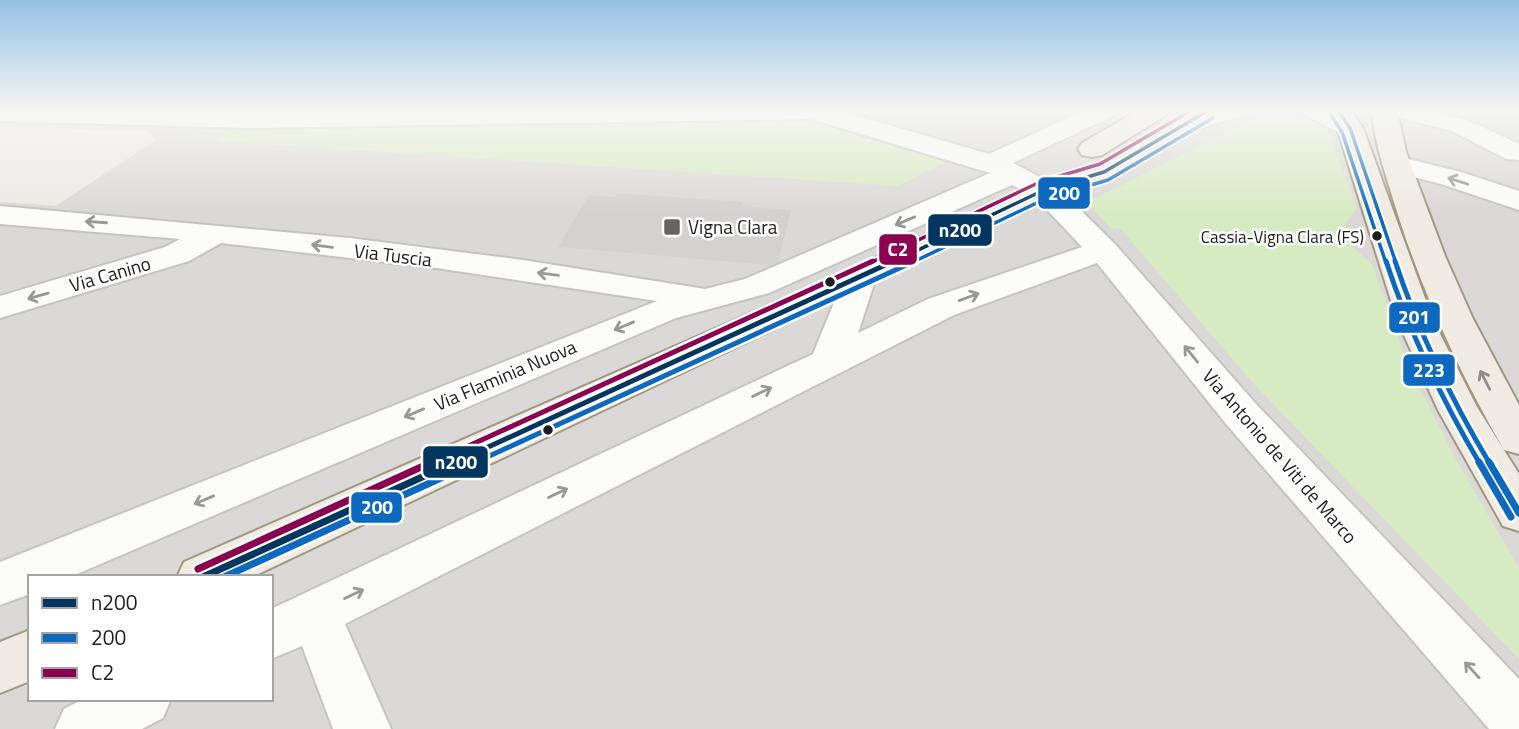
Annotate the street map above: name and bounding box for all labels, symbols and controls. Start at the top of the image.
one-way arrow [1448,173,1470,186]
line badge: 200 [1037,176,1091,210]
text: 200 [1048,178,1080,207]
place label: Vigna Clara [688,212,778,241]
line badge: n200 [927,213,993,247]
one-way arrow [85,215,107,228]
text: n200 [939,215,982,244]
one-way arrow [895,216,916,229]
marker: Vigna Clara [662,217,682,237]
place label: Cassia-Vigna Clara (FS) [1201,224,1364,250]
marker: Cassia-Vigna Clara (FS) [1370,229,1384,243]
line badge: C2 [878,233,918,266]
text: C2 [888,234,908,263]
street label: Via Tuscia [353,235,434,274]
one-way arrow [311,239,334,252]
street label: Via Canino [66,248,154,299]
one-way arrow [537,268,559,281]
unlabelled marker [823,275,837,289]
one-way arrow [957,289,979,302]
one-way arrow [27,290,49,303]
line badge: 201 [1388,301,1441,334]
text: 201 [1398,302,1430,331]
one-way arrow [614,320,635,333]
street label: Via Flaminia Nuova [429,331,581,418]
one-way arrow [1183,346,1199,364]
line badge: 223 [1402,353,1456,387]
text: 223 [1413,355,1445,384]
street label: Via Antonio de Viti de Marco [1196,362,1365,550]
one-way arrow [1477,370,1491,391]
one-way arrow [751,385,772,399]
one-way arrow [403,407,425,420]
unlabelled marker [541,423,555,437]
line badge: n200 [422,445,489,479]
text: n200 [435,447,478,476]
one-way arrow [547,486,568,499]
line badge: 200 [350,491,403,524]
text: 200 [361,492,393,521]
one-way arrow [193,494,215,507]
legend [28,575,273,701]
text: n200 [91,586,138,618]
one-way arrow [343,586,364,600]
text: 200 [91,621,126,653]
text: C2 [91,656,114,688]
one-way arrow [1464,662,1481,679]

